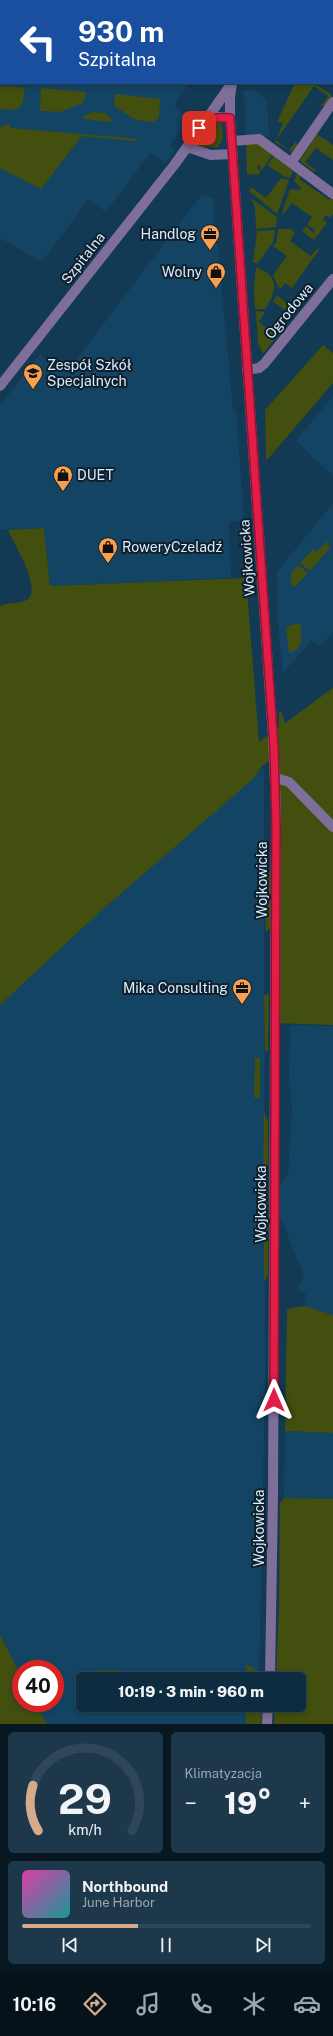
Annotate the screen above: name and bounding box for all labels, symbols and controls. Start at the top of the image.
text: 930 m [78,15,164,48]
icon: left [12,16,64,68]
text: Szpitalna [78,49,156,70]
pin [182,111,216,145]
icon: arrive [188,117,210,139]
office icon: Handlog [199,223,221,251]
place label: Handlog [141,226,196,242]
street label: Szpitalna [58,229,108,287]
shop icon: Wolny [205,261,227,289]
place label: Wolny [162,264,203,280]
street label: Ogrodowa [262,280,316,342]
place label: Zespół Szkół Specjalnych [47,357,132,389]
school or university icon: Zespół Szkół Specjalnych [22,362,44,390]
shop icon: DUET [52,464,74,492]
place label: DUET [77,467,114,483]
street label: Wojkowicka [236,519,258,597]
shop icon: RoweryCzeladź [97,536,119,564]
place label: RoweryCzeladź [122,539,222,555]
street label: Wojkowicka [254,841,270,919]
office icon: Mika Consulting [231,977,253,1005]
place label: Mika Consulting [123,980,228,996]
street label: Wojkowicka [253,1165,269,1243]
position arrow [253,1379,295,1421]
street label: Wojkowicka [251,1489,267,1567]
speed limit sign: 40 [12,1660,64,1712]
text: 10:19 · 3 min · 960 m [118,1683,264,1700]
text: Klimatyzacja [185,1766,262,1781]
text: 29 [58,1773,112,1822]
text: 19° [224,1785,272,1821]
text: − [185,1790,197,1816]
text: + [299,1790,311,1816]
text: km/h [68,1820,102,1837]
text: Northbound [82,1878,168,1895]
text: June Harbor [82,1895,155,1910]
icon: previous [59,1934,81,1956]
icon: pause [155,1934,177,1956]
icon: next [252,1934,274,1956]
icon: directions [81,1990,109,2018]
icon: music [134,1990,162,2018]
icon: phone [187,1990,215,2018]
icon: climate [240,1990,268,2018]
icon: car [293,1990,321,2018]
text: 10:16 [12,1994,56,2015]

